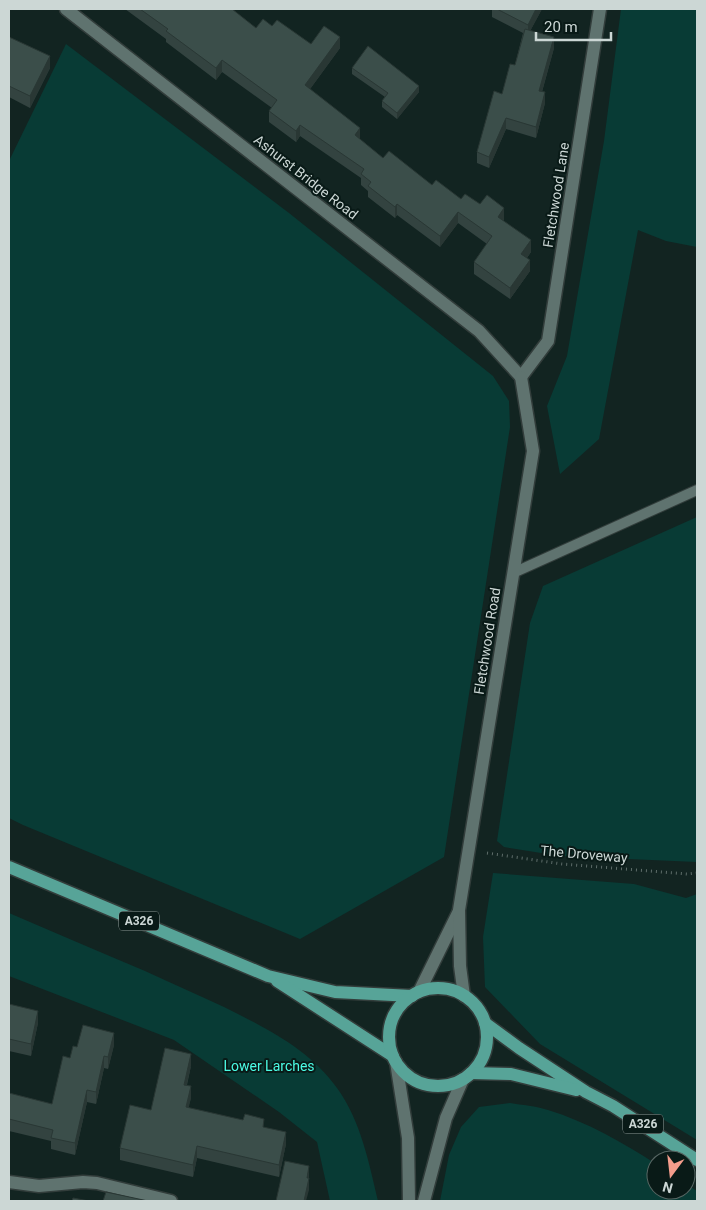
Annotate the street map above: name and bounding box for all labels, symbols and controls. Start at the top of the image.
scale bar [536,10,611,42]
text: 20 m [544,18,578,36]
street label: Ashurst Bridge Road [251,131,361,223]
street label: Fletchwood Lane [540,141,572,249]
street label: Fletchwood Road [471,586,503,696]
street label: The Droveway [540,842,629,866]
road number: A326 [119,911,159,930]
park label: Lower Larches [223,1058,315,1074]
road number: A326 [623,1114,663,1134]
north arrow [646,1150,696,1200]
text: N [661,1179,674,1197]

